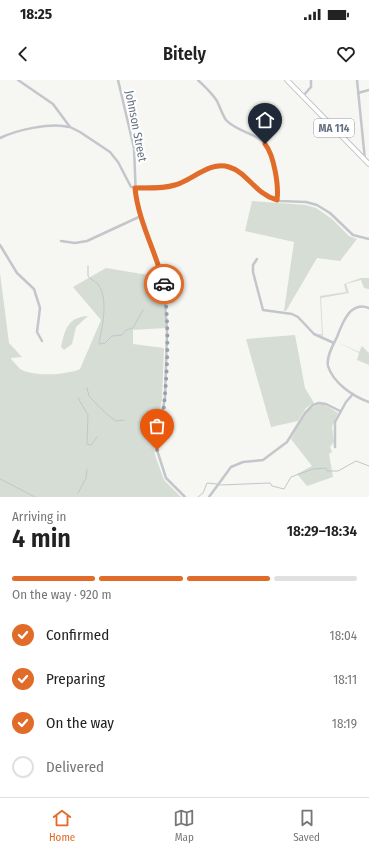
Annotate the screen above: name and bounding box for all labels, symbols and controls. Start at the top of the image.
text: 18:25 [20,5,52,23]
icon: back [12,43,34,65]
text: Bitely [163,43,206,65]
icon: heart [335,43,357,65]
street label: Johnson Street [122,89,150,163]
pin [248,103,282,144]
icon: home [254,109,276,131]
road number: MA 114 [314,119,354,137]
courier [144,264,184,304]
icon: car [153,273,175,295]
pin [140,409,174,450]
icon: bag [146,415,168,437]
text: Arriving in [12,509,66,524]
text: 18:29–18:34 [287,522,357,540]
text: 4 min [12,523,71,554]
text: On the way · 920 m [12,587,112,602]
icon: check [12,624,34,646]
text: Confirmed [46,626,109,644]
text: 18:04 [330,628,357,643]
icon: check [12,668,34,690]
text: Preparing [46,670,105,688]
text: 18:11 [333,672,357,687]
icon: check [12,712,34,734]
text: On the way [46,714,114,732]
text: 18:19 [332,716,357,731]
text: Delivered [46,758,104,776]
tab: Home [49,807,75,844]
tab: Map [173,807,195,844]
tab: Saved [293,807,320,844]

